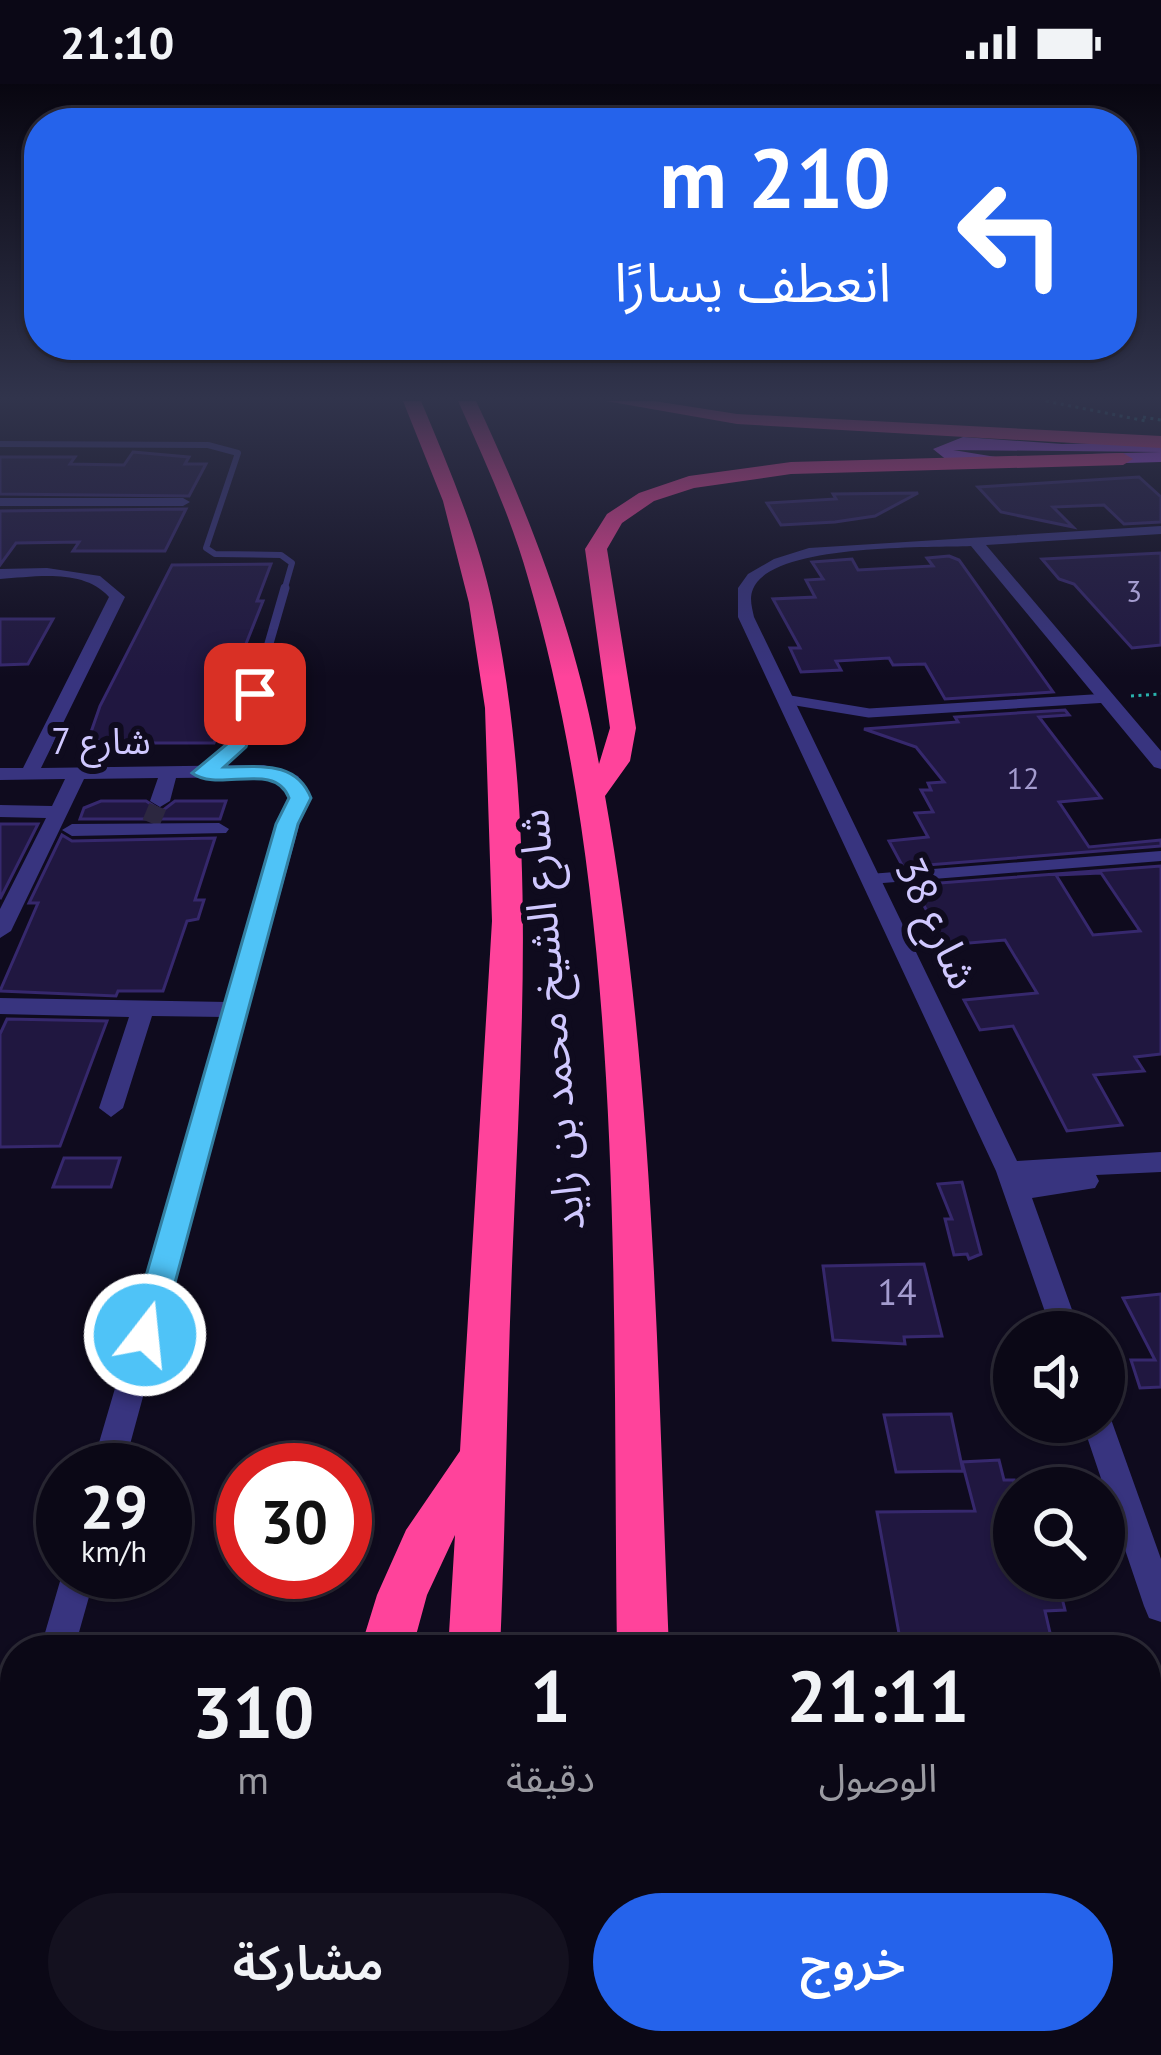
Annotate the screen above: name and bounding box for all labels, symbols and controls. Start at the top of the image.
text: 21:10 [60,13,174,71]
text: 210 m [659,122,891,231]
icon: left [933,156,1089,312]
text: انعطف يسارًا [614,247,891,317]
house number: 3 [1126,571,1142,610]
pin [204,643,306,745]
icon: arrive [222,661,288,727]
street label: شارع 7 [51,717,151,768]
house number: 12 [1007,758,1039,797]
street label: شارع الشيخ محمد بن زايد [505,807,601,1233]
street label: شارع 38 [879,848,992,999]
house number: 14 [877,1268,917,1315]
position arrow [82,1272,208,1398]
map controls [993,1311,1125,1599]
button: sound [993,1311,1125,1443]
speed limit sign: 30 [216,1443,372,1599]
text: 29 [80,1467,148,1545]
button: search [993,1467,1125,1599]
text: km/h [81,1531,147,1570]
text: 1 [530,1649,571,1742]
text: 21:11 [787,1649,969,1742]
text: 310 [192,1665,314,1758]
text: دقيقة [506,1752,595,1803]
text: الوصول [819,1752,937,1803]
text: m [237,1754,269,1805]
button: مشاركة [48,1893,569,2031]
button: خروج [593,1893,1113,2031]

